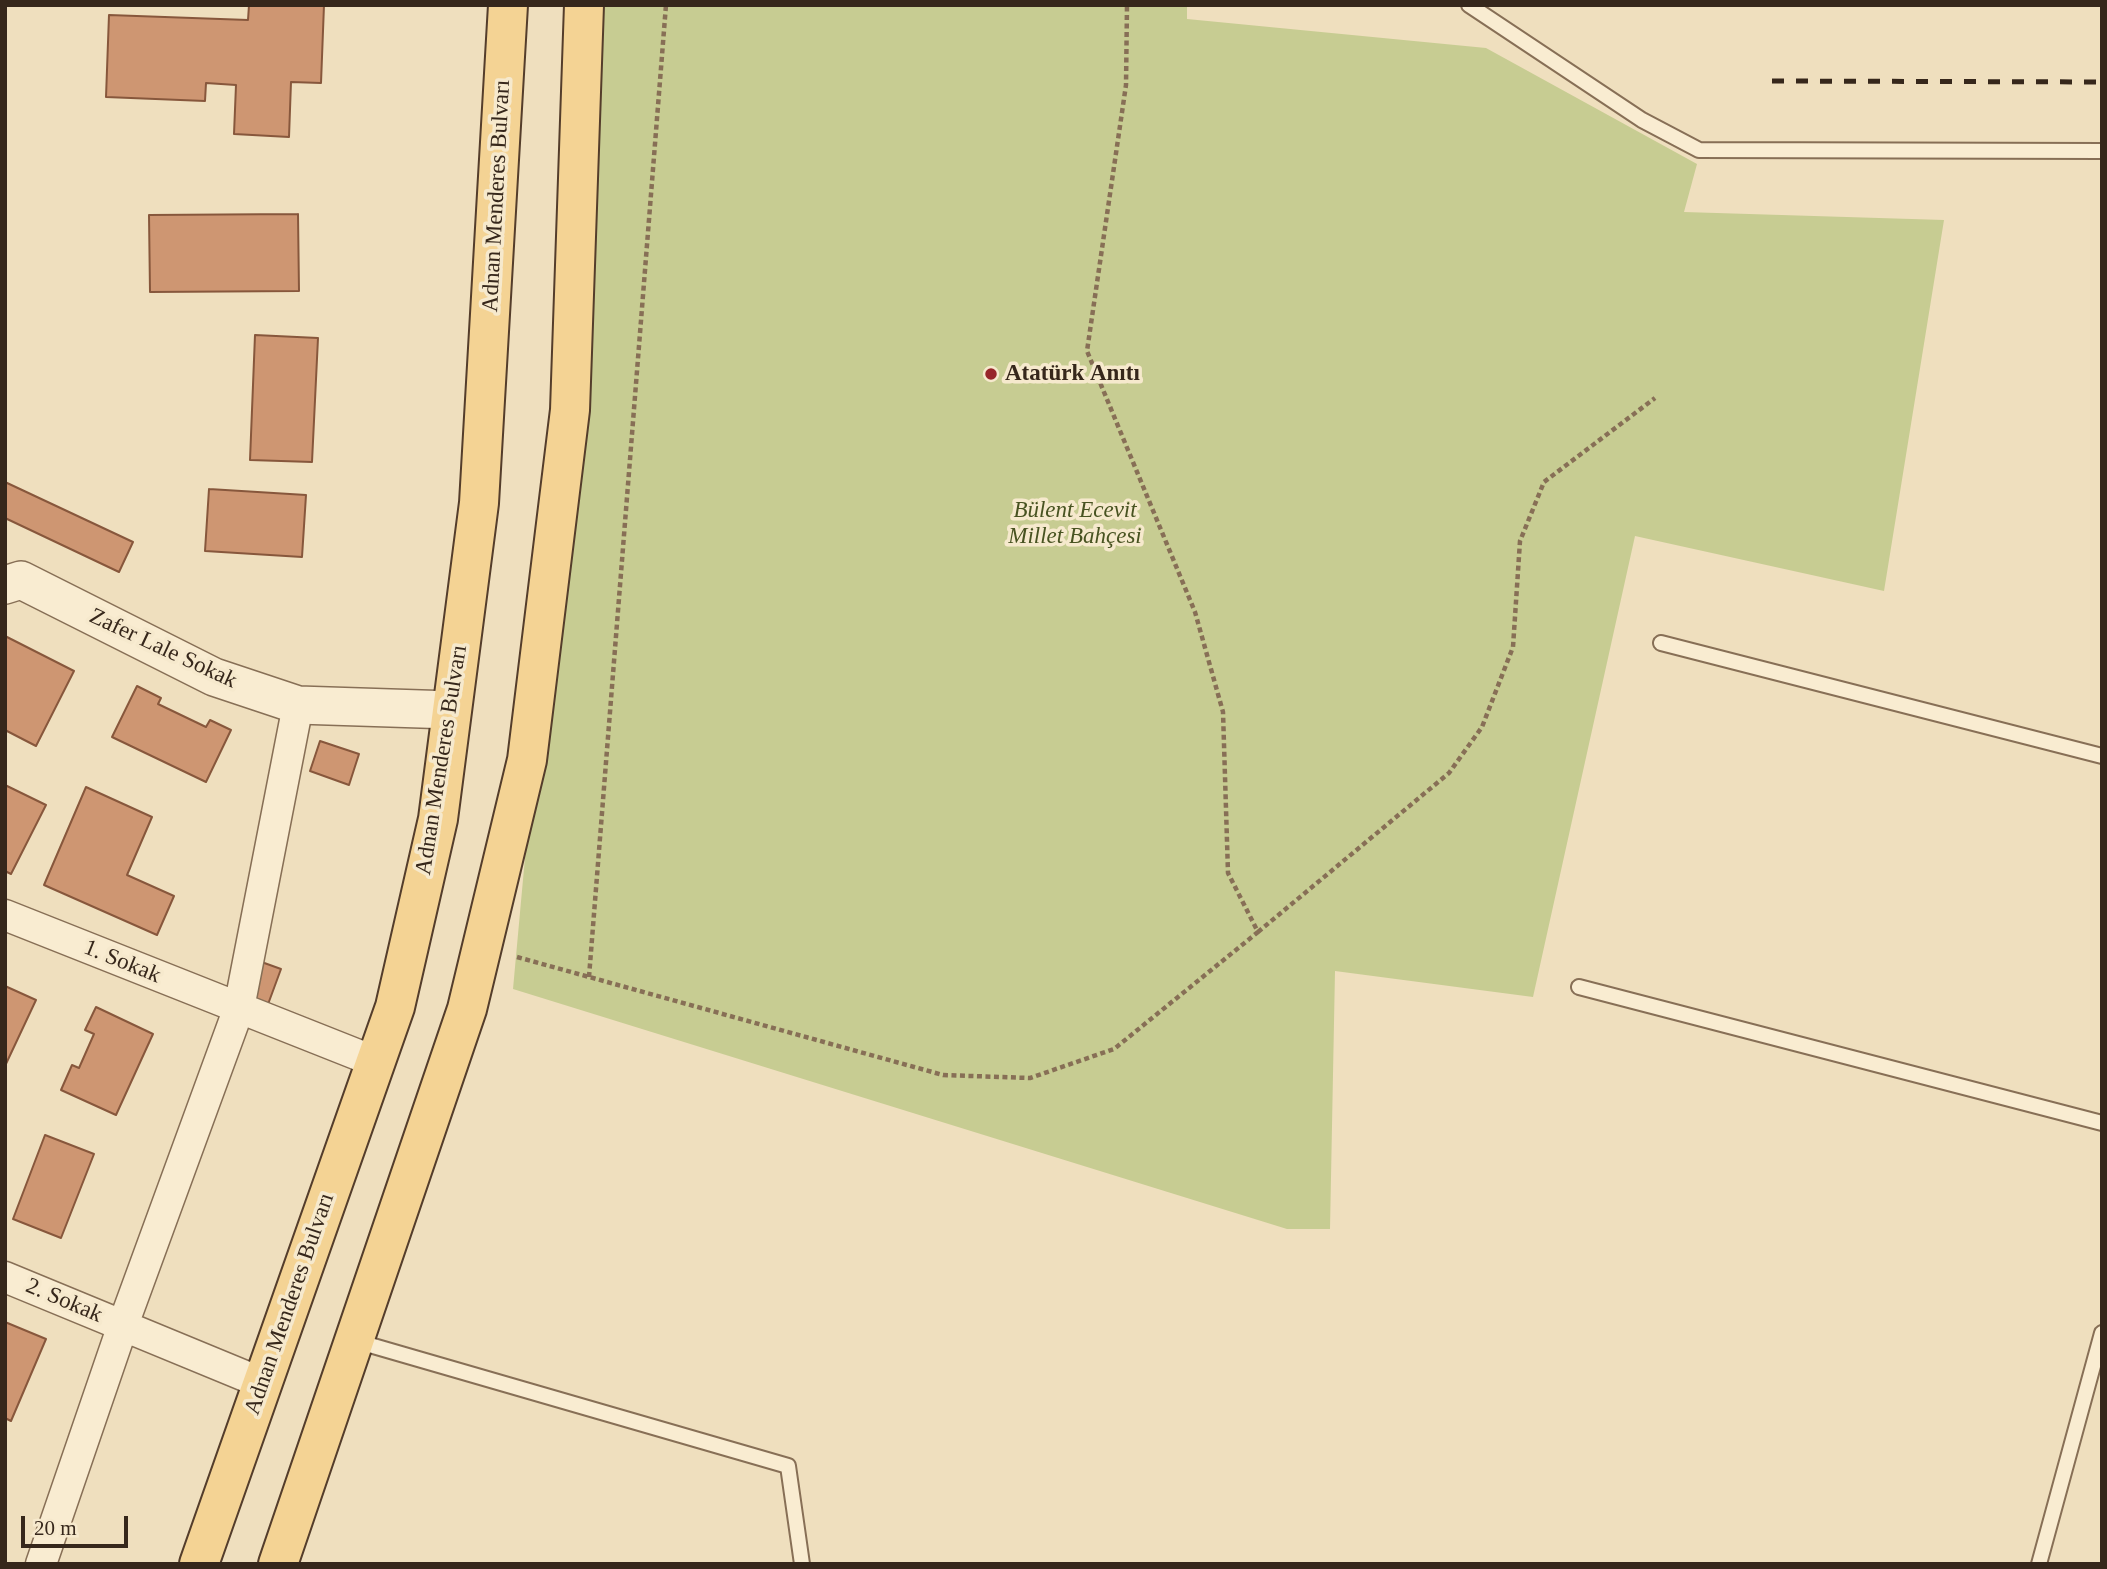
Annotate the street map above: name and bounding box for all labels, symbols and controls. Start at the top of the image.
street label: Adnan Menderes Bulvarı [477,79,517,313]
place label: Atatürk Anıtı [1005,360,1140,388]
marker: Atatürk Anıtı [983,366,999,382]
park label: Bülent Ecevit Millet Bahçesi [1008,497,1142,551]
street label: Zafer Lale Sokak [85,603,241,695]
street label: Adnan Menderes Bulvarı [410,643,474,877]
street label: 1. Sokak [80,934,164,990]
street label: Adnan Menderes Bulvarı [239,1190,341,1418]
street label: 2. Sokak [22,1273,106,1329]
scale bar [24,1502,131,1546]
text: 20 m [34,1516,77,1540]

